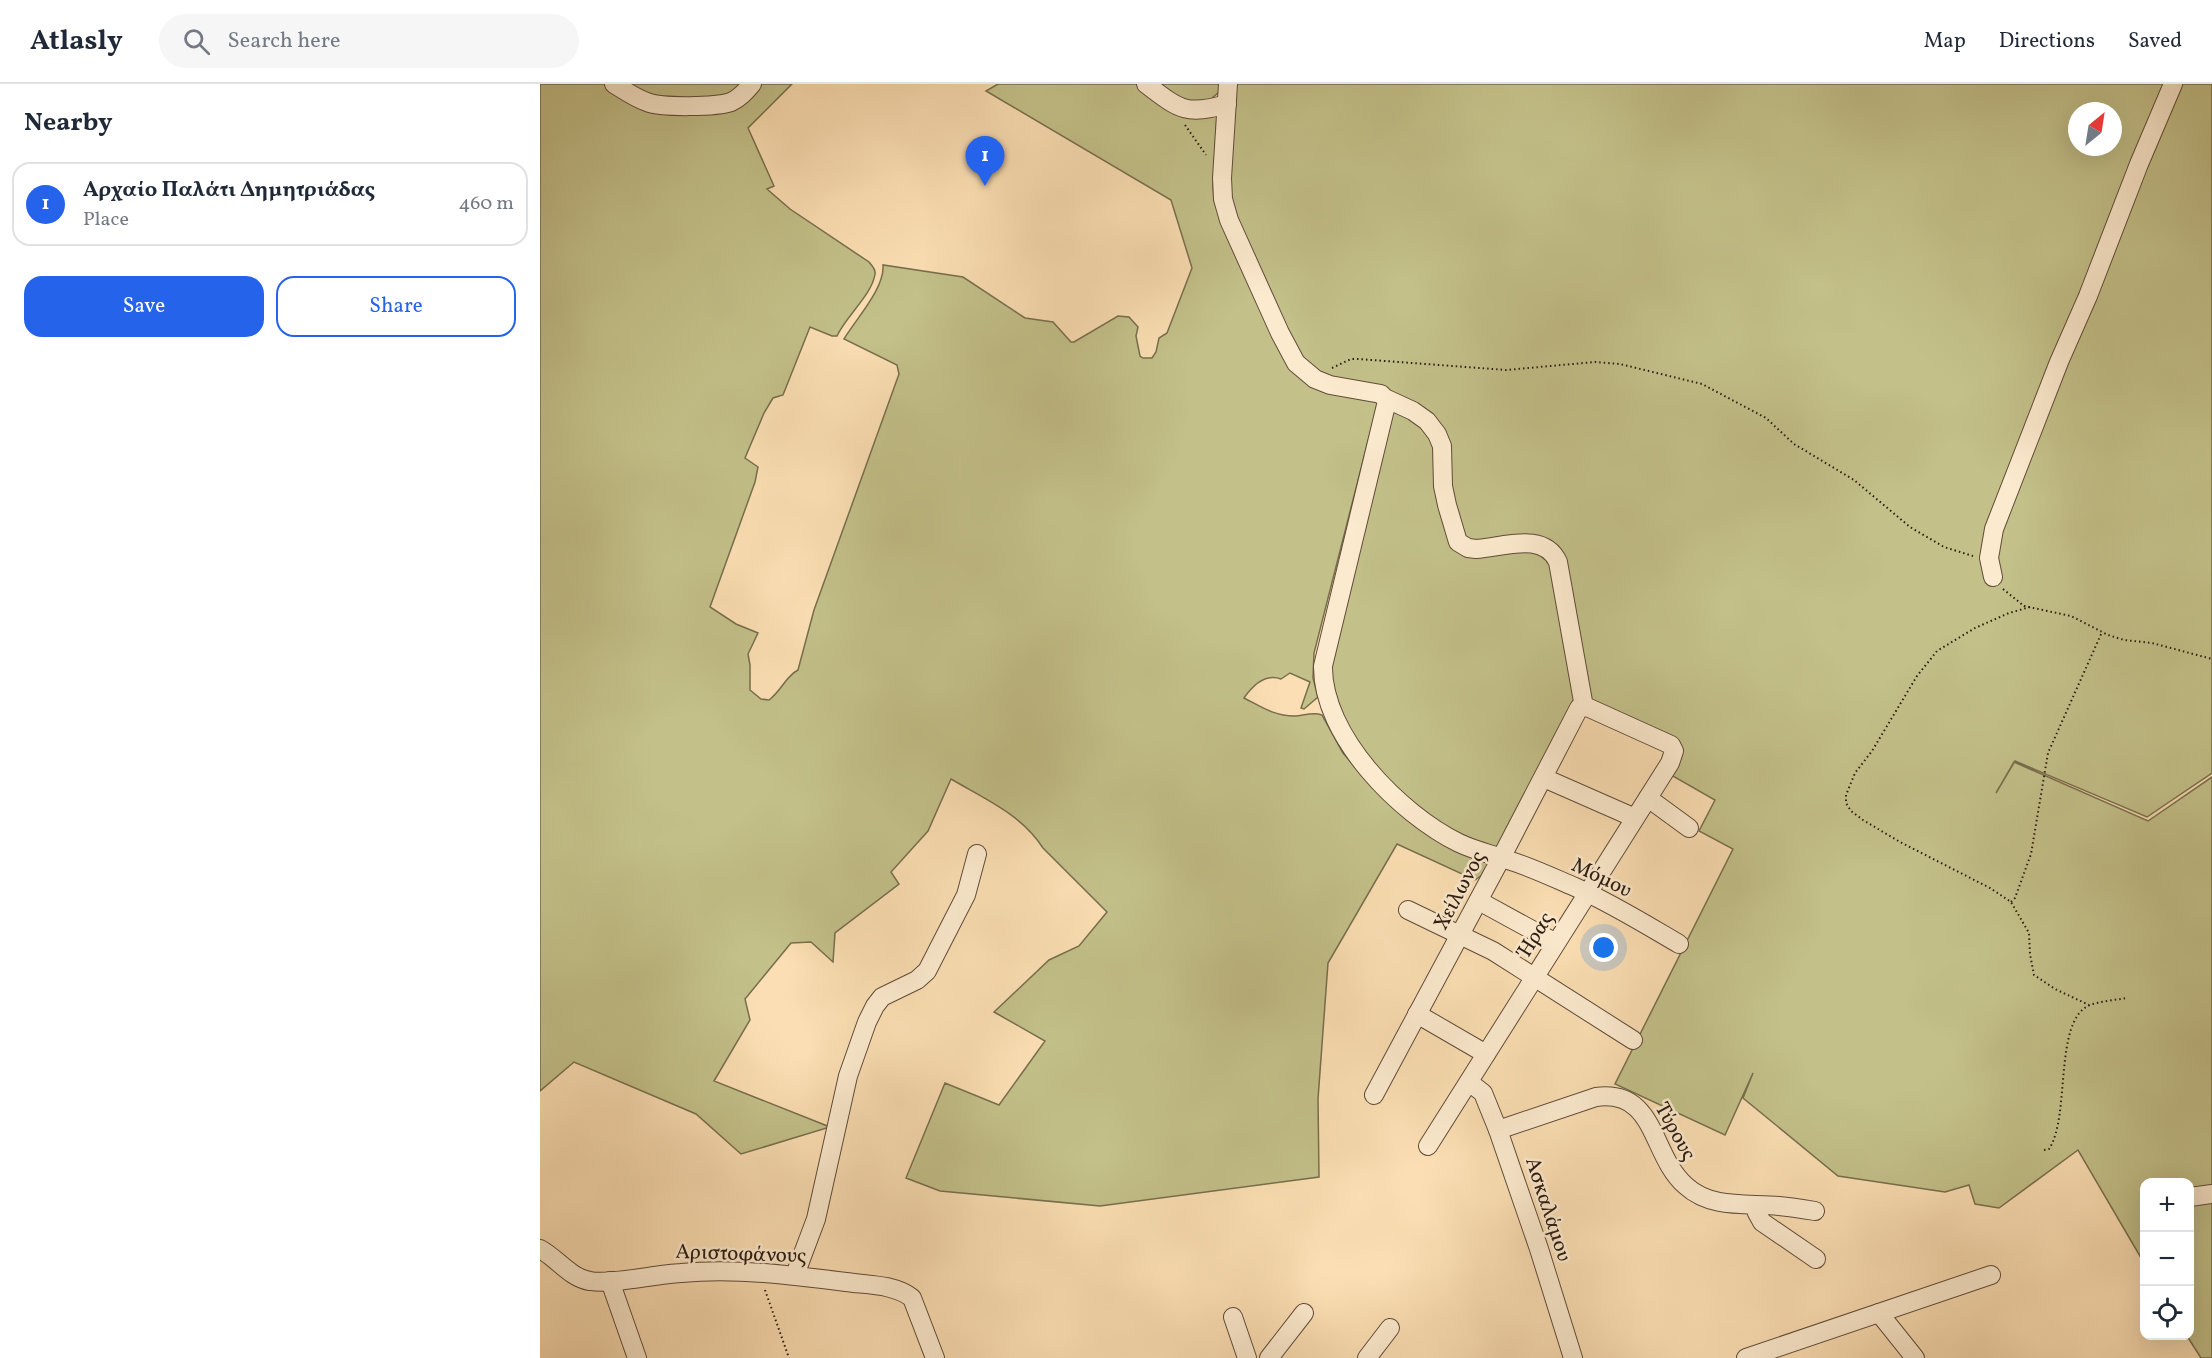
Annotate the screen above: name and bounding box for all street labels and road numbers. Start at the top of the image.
street label: Χείλωνος [1427,846,1493,936]
street label: Μόμου [1566,851,1636,905]
street label: Ήρας [1510,907,1561,965]
street label: Τύρους [1647,1097,1703,1166]
street label: Ασκαλάμου [1517,1154,1578,1265]
street label: Αριστοφάνους [675,1238,807,1271]

